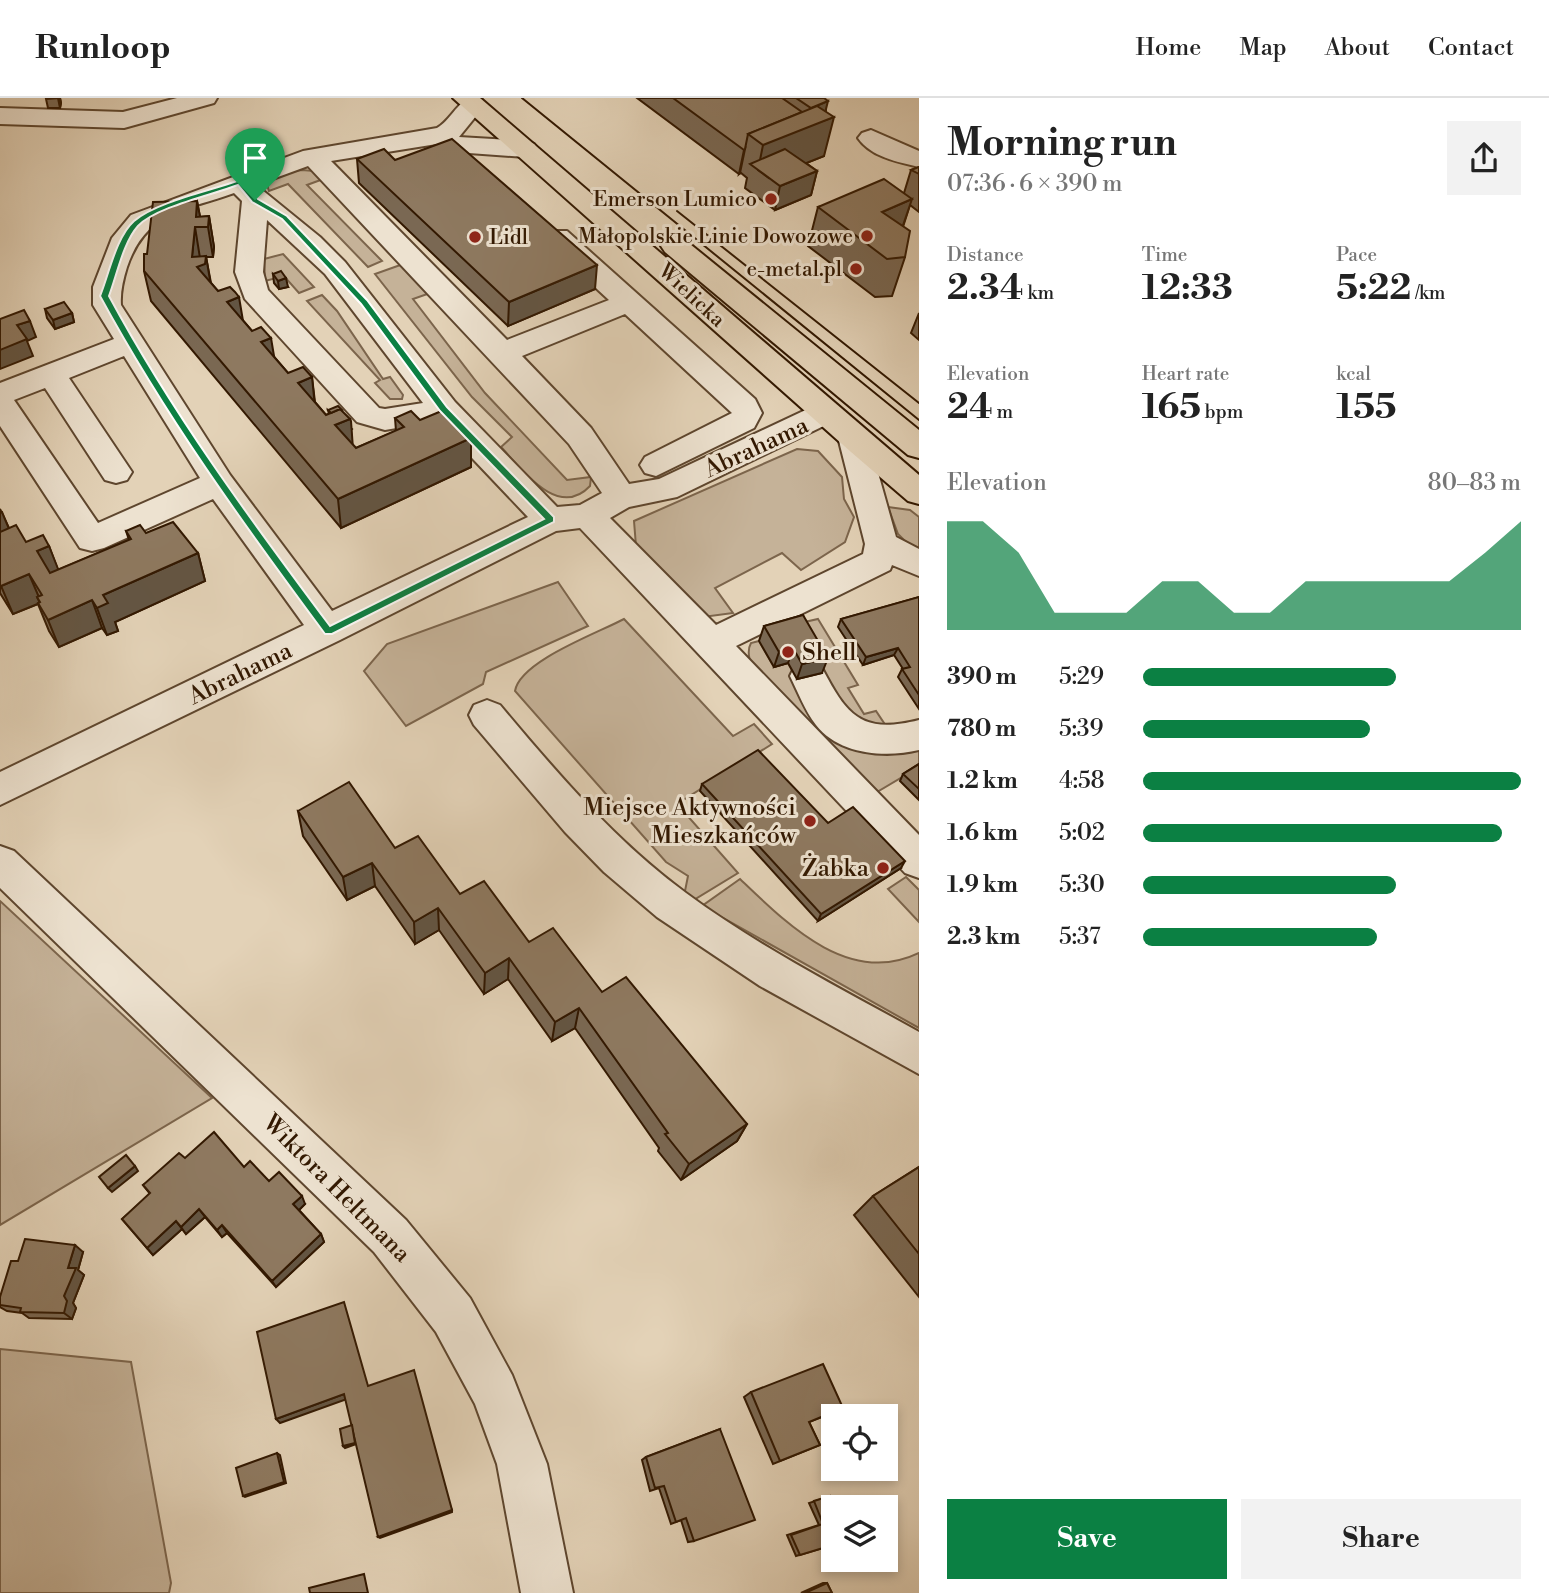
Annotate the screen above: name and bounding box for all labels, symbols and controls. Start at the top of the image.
text: Runloop [35,28,171,69]
text: Home [1136,33,1201,63]
text: Map [1239,33,1287,63]
text: About [1325,33,1390,63]
text: Contact [1428,33,1514,63]
text: Morning run [947,120,1177,167]
button: share [1447,121,1521,195]
pin [225,128,285,200]
icon: arrive [236,139,274,177]
text: 07:36 · 6 × 390 m [947,170,1122,198]
place label: Emerson Lumico [593,187,757,213]
marker: Emerson Lumico [763,191,779,207]
place label: Małopolskie Linie Dowozowe [578,224,853,250]
place label: Lidl [489,225,528,251]
marker: Małopolskie Linie Dowozowe [859,228,875,244]
marker: Lidl [467,229,483,245]
text: Distance [947,243,1024,267]
text: Time [1142,243,1187,267]
text: Pace [1336,243,1377,267]
place label: e-metal.pl [746,257,842,283]
street label: Wielicka [652,258,730,333]
marker: e-metal.pl [848,261,864,277]
text: 2.34 [947,267,1024,310]
text: 12:33 [1142,267,1233,310]
text: 5:22 [1336,267,1411,310]
text: km [1024,281,1054,305]
text: /km [1411,281,1445,305]
text: Elevation [947,362,1029,386]
text: Heart rate [1142,362,1229,386]
text: kcal [1336,362,1371,386]
text: 24 [947,386,993,429]
text: 165 [1142,386,1201,429]
text: 155 [1336,386,1397,429]
text: m [993,400,1013,424]
text: bpm [1201,400,1243,424]
street label: Abrahama [699,410,814,486]
text: Elevation [947,469,1047,497]
text: 80–83 m [1428,469,1521,497]
street label: Abrahama [183,636,298,712]
place label: Shell [802,638,856,668]
marker: Shell [780,644,796,660]
text: 390 m [947,663,1017,691]
text: 5:29 [1059,663,1104,691]
text: 780 m [947,715,1016,743]
text: 5:39 [1059,715,1104,743]
text: 1.2 km [947,767,1018,795]
text: 4:58 [1059,767,1105,795]
place label: Miejsce Aktywności Mieszkańców [583,793,798,851]
marker: Miejsce Aktywności Mieszkańców [802,813,818,829]
text: 1.6 km [947,819,1018,847]
text: 5:02 [1059,819,1105,847]
place label: Żabka [802,853,870,884]
marker: Żabka [875,860,891,876]
text: 1.9 km [947,871,1018,899]
text: 5:30 [1059,871,1105,899]
text: 2.3 km [947,923,1020,951]
text: 5:37 [1059,923,1101,951]
street label: Wiktora Heltmana [255,1108,417,1270]
map controls [821,1404,898,1572]
button: locate [821,1404,898,1481]
button: layers [821,1495,898,1572]
button: Save [947,1499,1227,1579]
button: Share [1241,1499,1521,1579]

